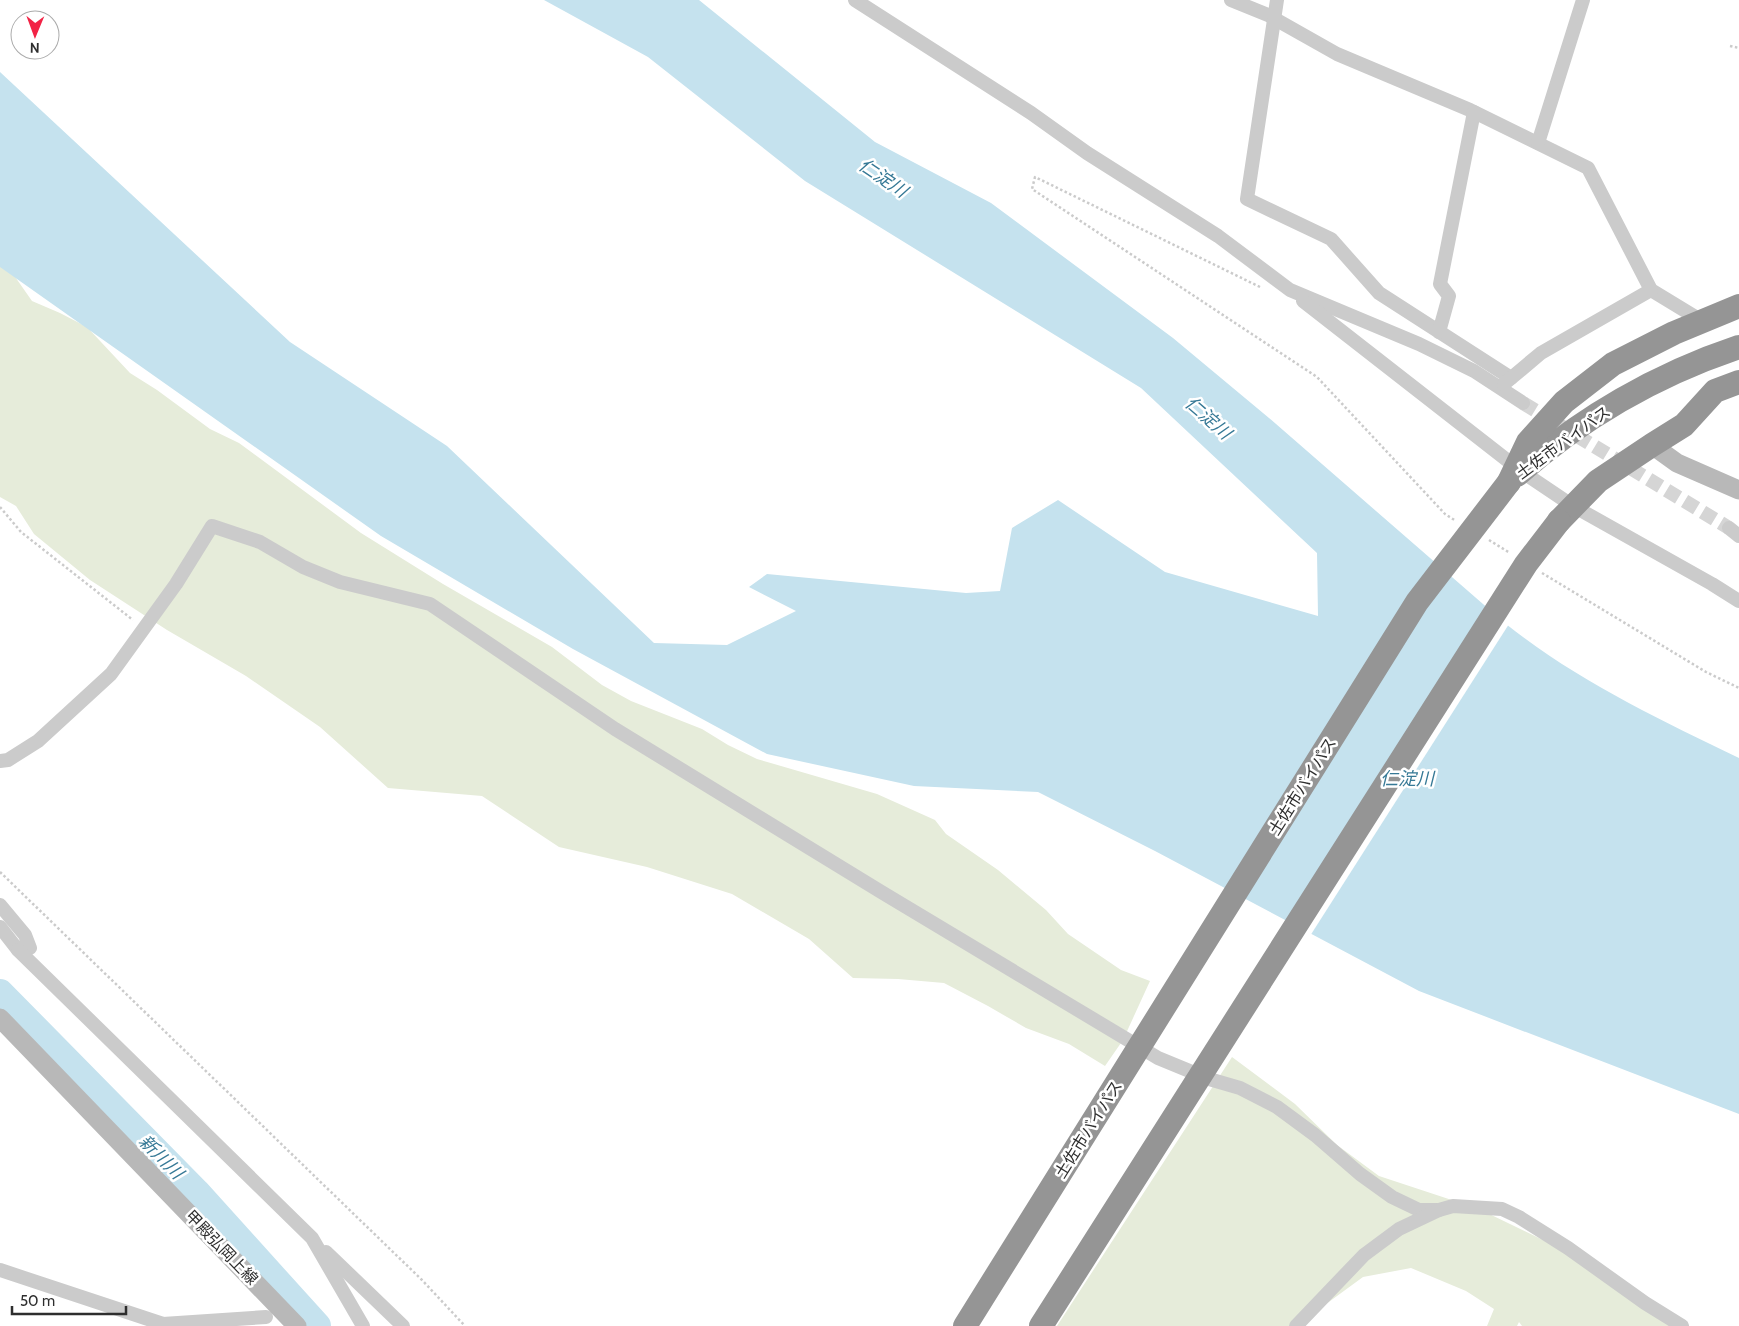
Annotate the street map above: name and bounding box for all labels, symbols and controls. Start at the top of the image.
north arrow [10,10,60,60]
text: N [30,39,40,57]
water label: 仁淀川 [854,154,913,203]
water label: 仁淀川 [1180,392,1237,445]
street label: 土佐市バイパス [1513,402,1614,483]
street label: 土佐市バイパス [1265,734,1340,839]
water label: 仁淀川 [1380,768,1436,790]
street label: 土佐市バイパス [1051,1077,1126,1182]
water label: 新川川 [134,1130,189,1185]
street label: 甲殿弘岡上線 [181,1206,262,1288]
scale bar [12,1284,126,1316]
text: 50 m [20,1292,55,1310]

